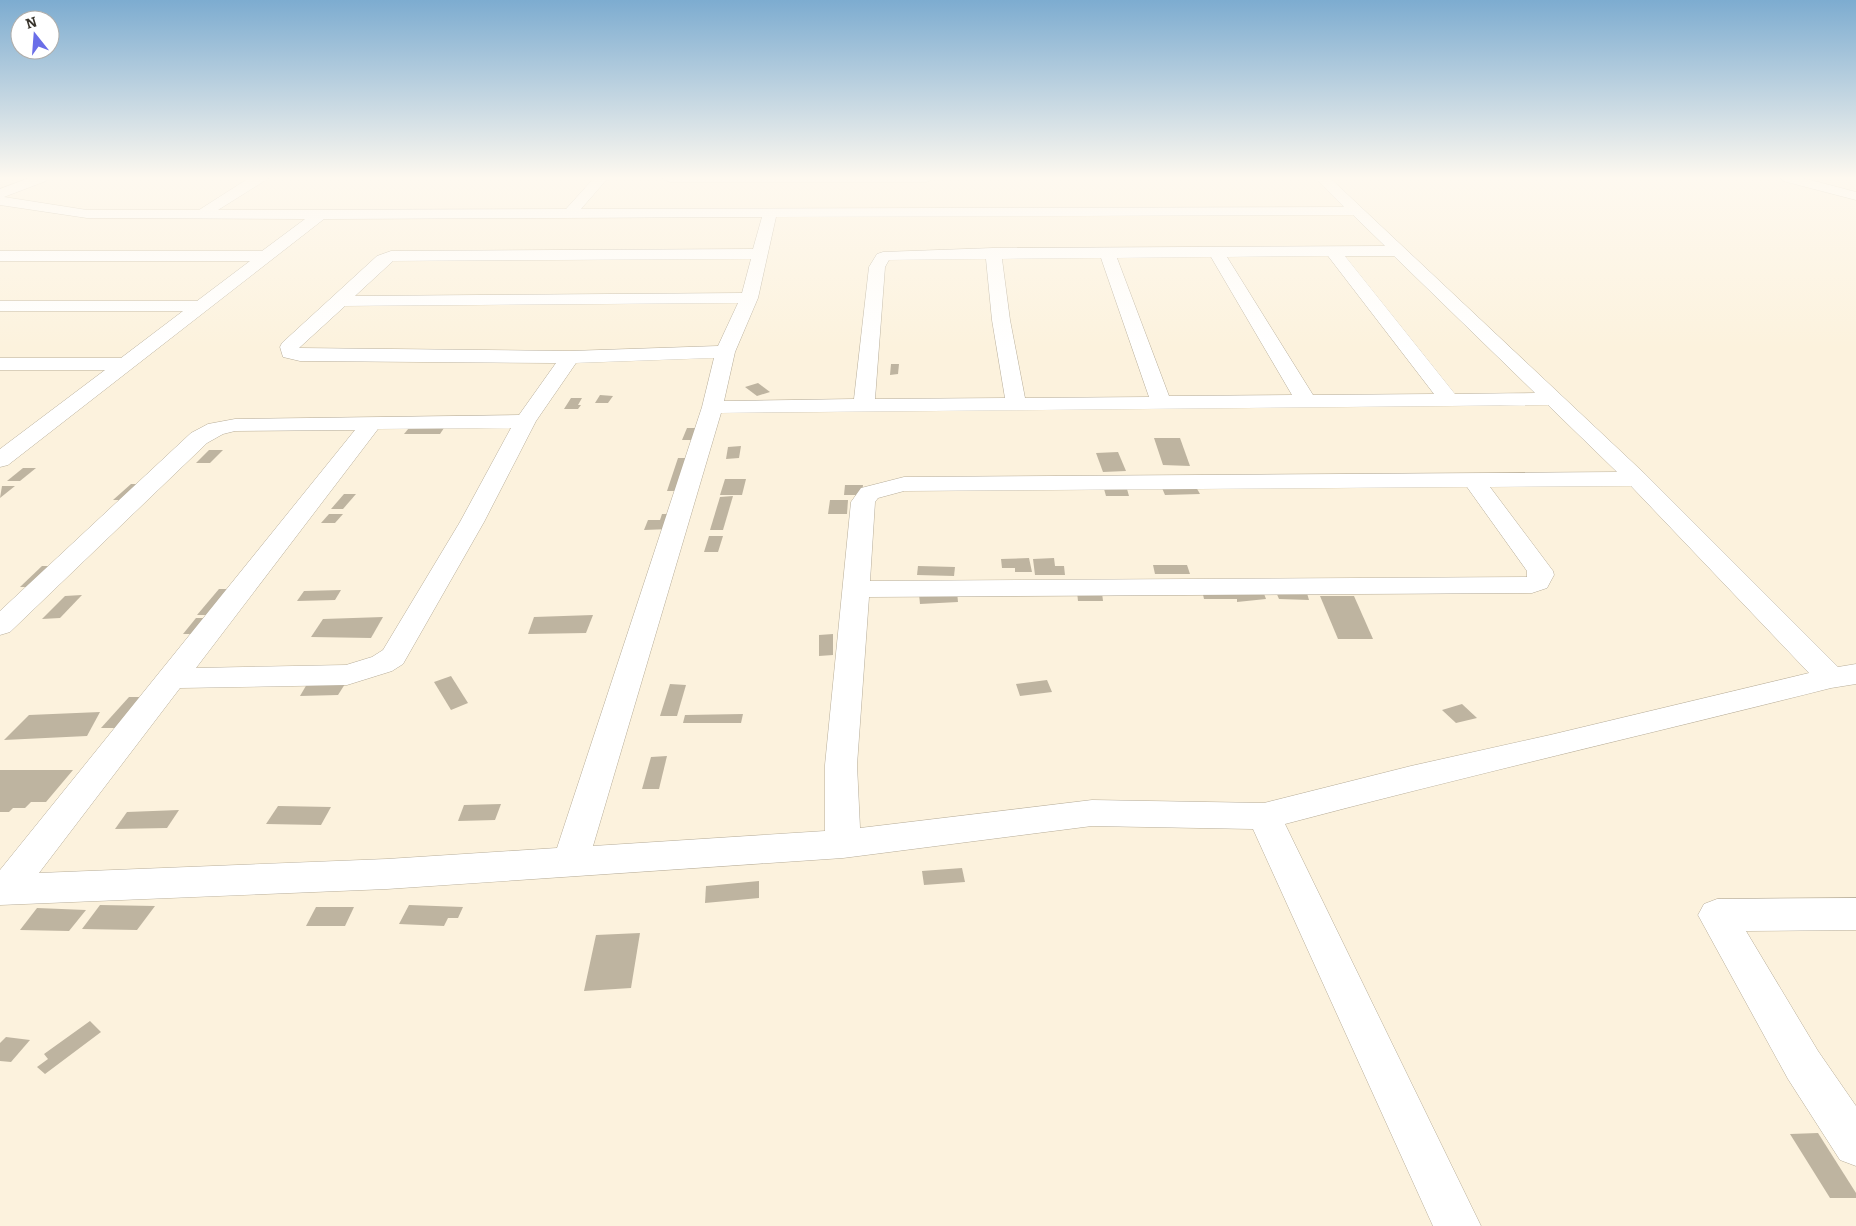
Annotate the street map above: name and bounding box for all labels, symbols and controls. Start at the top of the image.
north arrow [10,10,60,60]
text: N [24,13,39,33]

